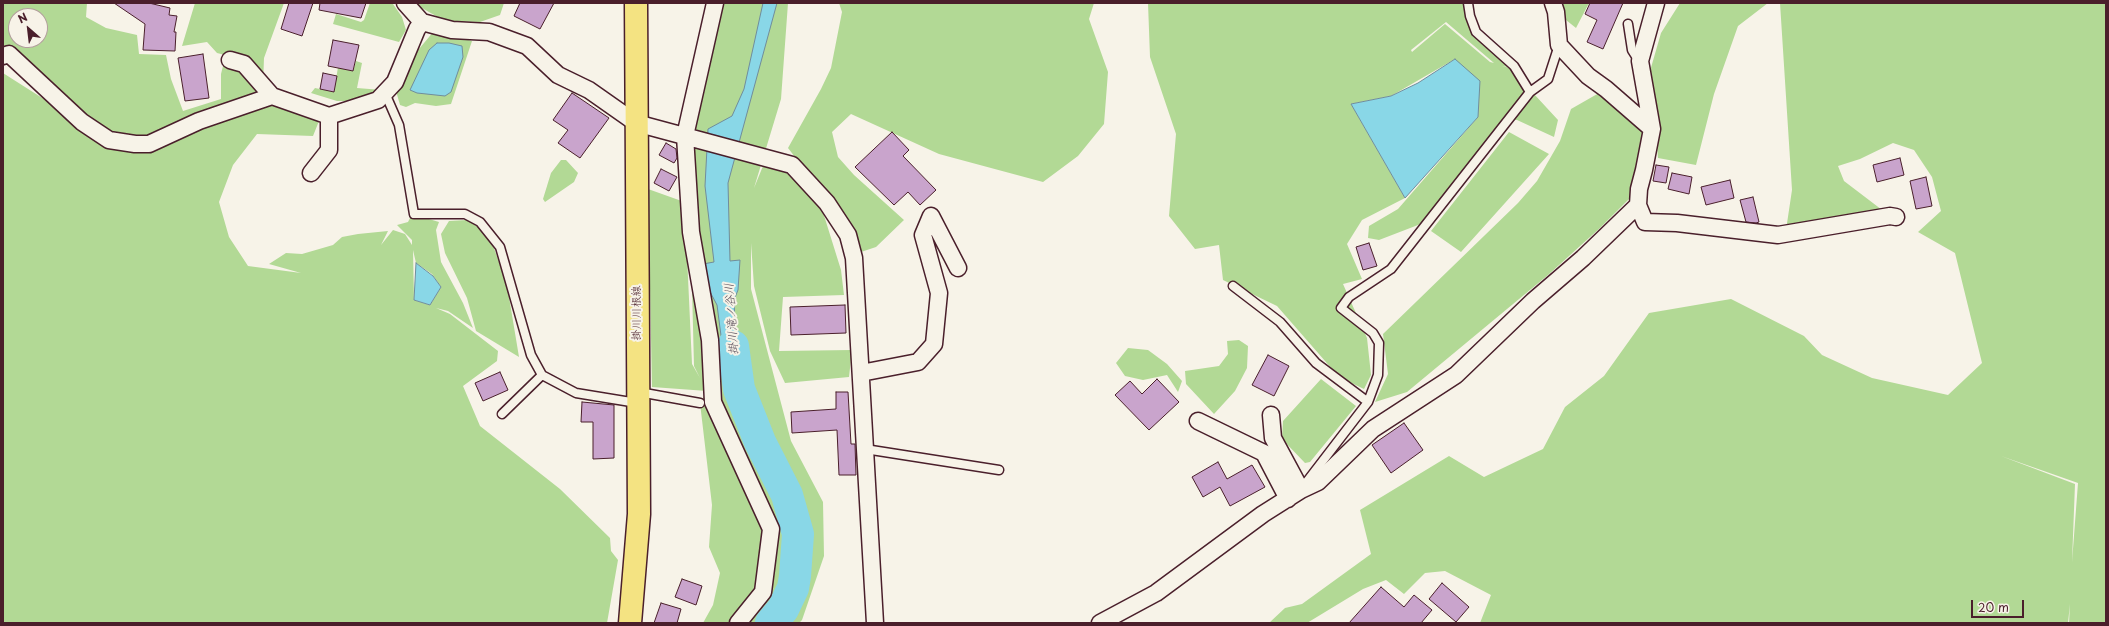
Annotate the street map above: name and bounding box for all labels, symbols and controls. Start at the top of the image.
north arrow [8,8,48,48]
text: N [15,8,30,27]
water label: 掛川滝ノ谷川 [722,283,742,355]
street label: 掛川川根線 [630,286,644,340]
scale bar [1973,592,2026,618]
text: 20 m [1978,598,2009,616]

